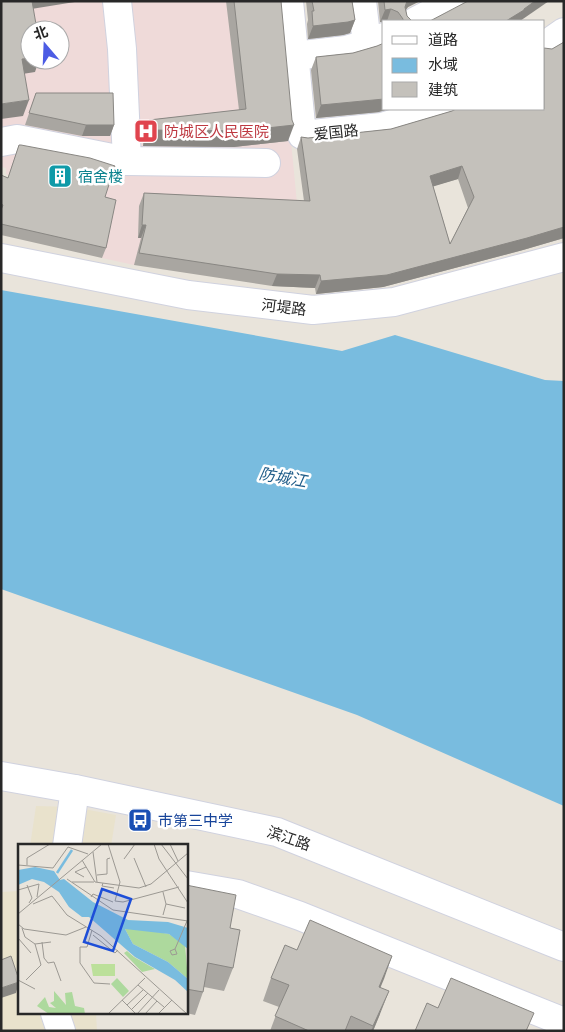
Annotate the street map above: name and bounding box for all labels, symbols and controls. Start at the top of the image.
north arrow [20,20,70,70]
legend [382,20,545,110]
text: 北 [31,22,50,43]
text: 道路 [428,30,458,49]
text: 水域 [428,55,458,74]
text: 建筑 [428,80,458,99]
hospital icon: 防城区人民医院 [133,118,159,144]
street label: 爱国路 [313,120,359,144]
place label: 防城区人民医院 [164,122,269,141]
building icon: 宿舍楼 [47,163,73,189]
place label: 宿舍楼 [78,167,123,186]
street label: 河堤路 [261,295,307,319]
water label: 防城江 [258,463,310,491]
bus stop icon: 巿第三中学 [127,807,153,833]
place label: 巿第三中学 [158,811,233,830]
street label: 滨江路 [265,822,313,854]
inset map [18,844,188,1014]

